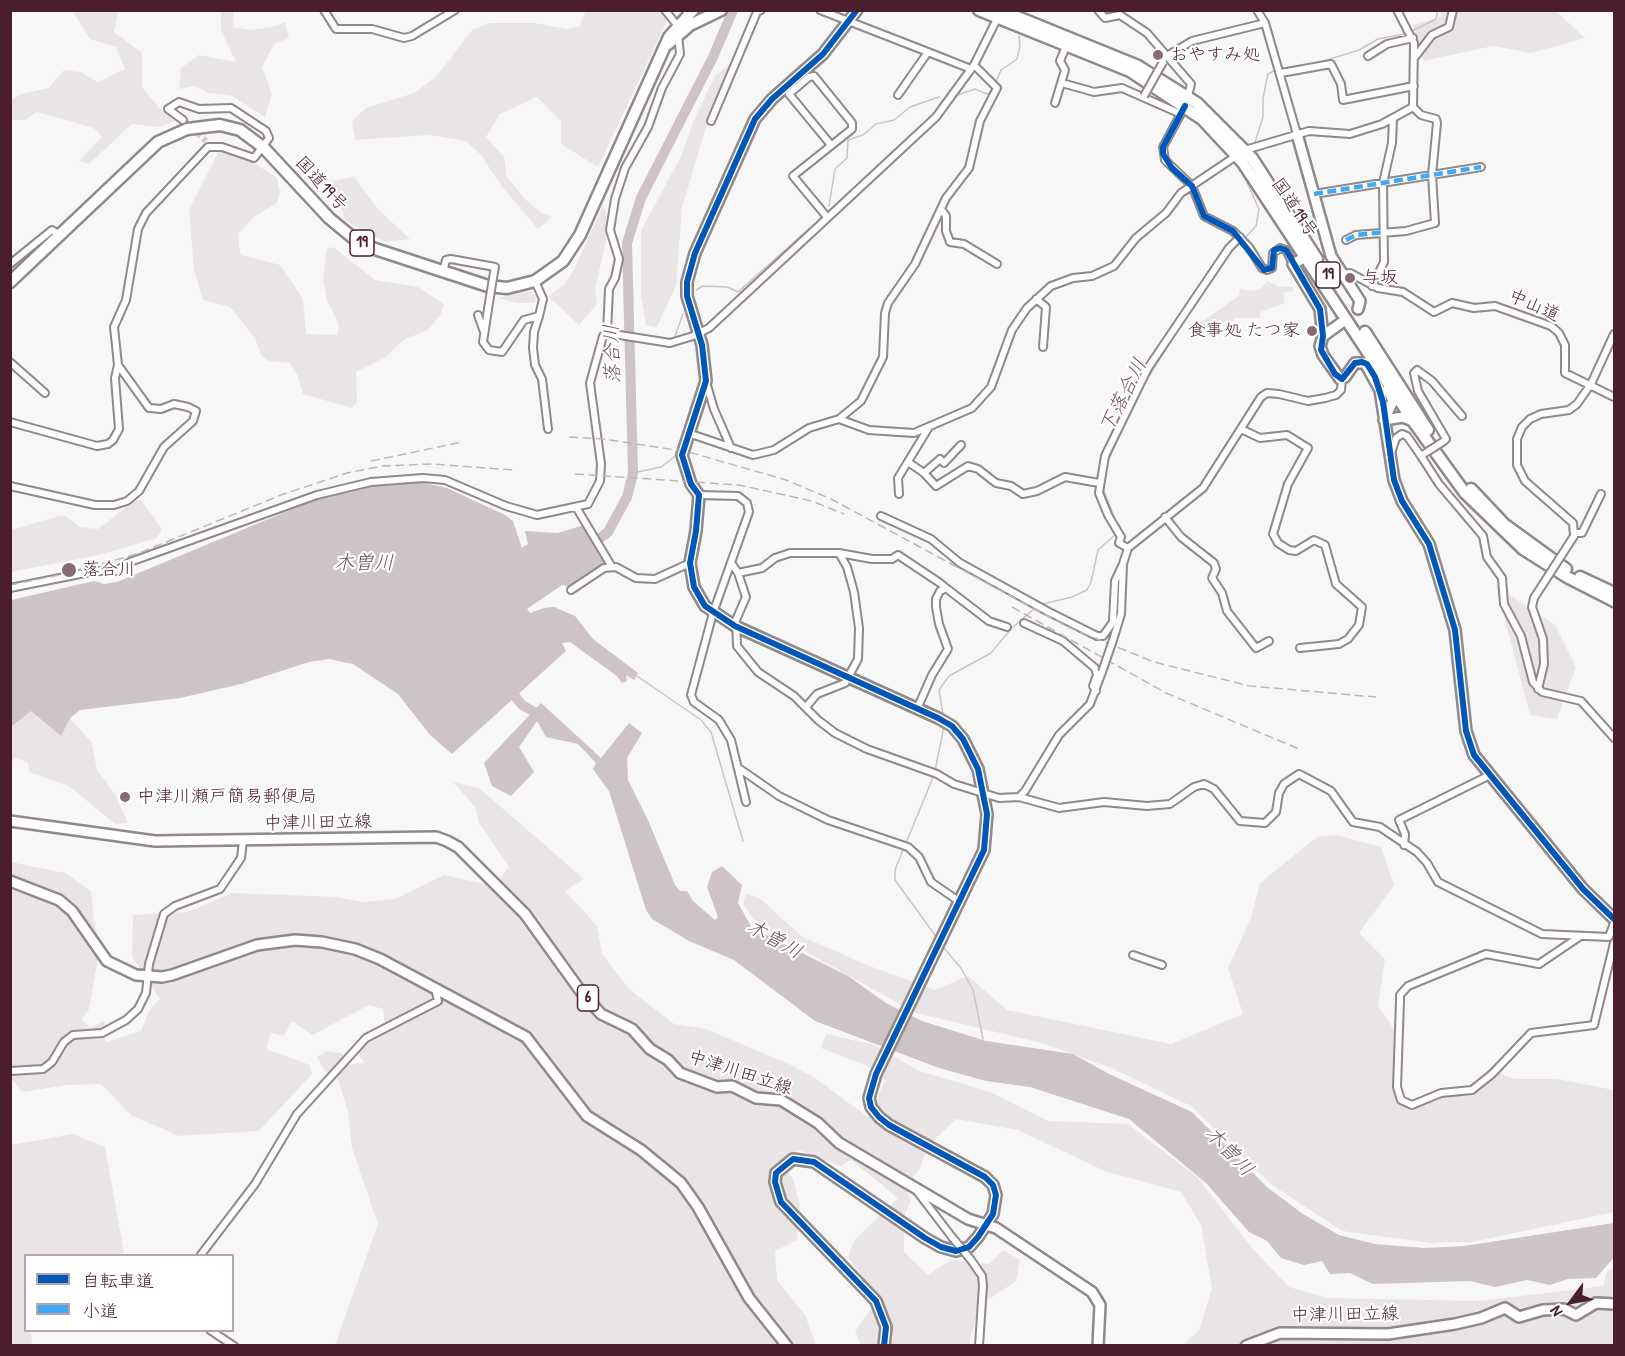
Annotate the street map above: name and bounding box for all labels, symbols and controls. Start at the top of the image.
place label: おやすみ処 [1170,44,1260,66]
marker: おやすみ処 [1151,48,1165,62]
street label: 国道19号 [290,152,352,216]
street label: 国道19号 [1266,174,1322,242]
road number: 19 [350,230,374,256]
road number: 19 [1316,262,1340,288]
place label: 与坂 [1362,267,1398,289]
marker: 与坂 [1343,271,1357,285]
street label: 中山道 [1505,285,1563,327]
place label: 食事処 たつ家 [1188,320,1300,342]
water label: 落合川 [600,324,626,384]
marker: 食事処 たつ家 [1305,324,1319,338]
water label: 下落合川 [1095,355,1153,437]
water label: 木曽川 [334,552,394,576]
place label: 落合川 [82,559,136,581]
marker: 落合川 [60,561,78,579]
place label: 中津川瀬戸簡易郵便局 [137,786,317,808]
marker: 中津川瀬戸簡易郵便局 [118,790,132,804]
street label: 中津川田立線 [264,811,372,835]
water label: 木曽川 [742,915,806,965]
road number: 6 [578,985,598,1011]
street label: 中津川田立線 [685,1046,795,1100]
water label: 木曽川 [1200,1122,1258,1182]
legend [24,1254,234,1332]
text: 自転車道 [82,1268,154,1293]
north arrow [1541,1272,1601,1332]
text: 小道 [82,1298,118,1323]
text: N [1544,1302,1567,1321]
street label: 中津川田立線 [1291,1303,1399,1327]

